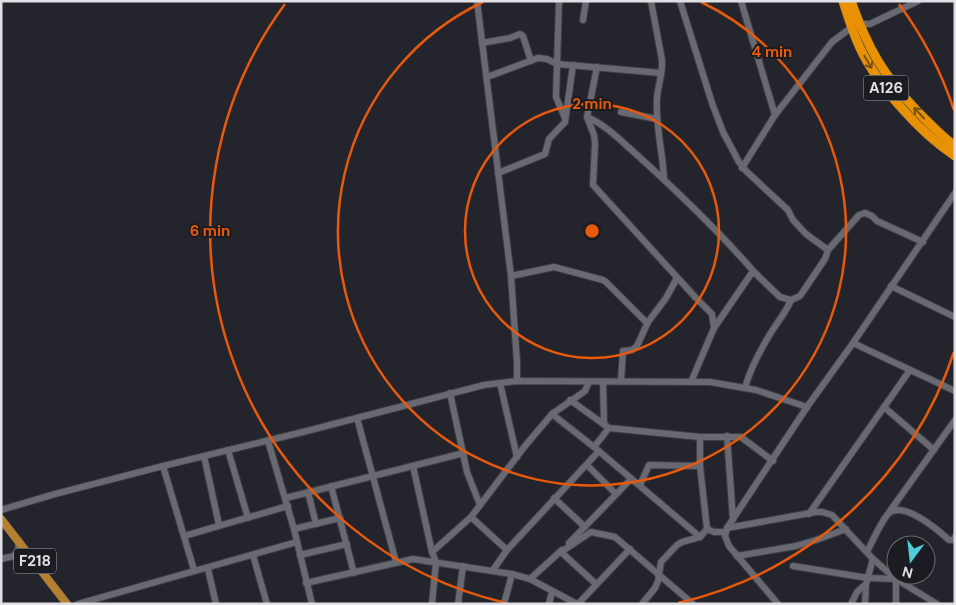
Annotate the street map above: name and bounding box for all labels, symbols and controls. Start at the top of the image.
text: 4 min [752,42,792,62]
one-way arrow [864,55,874,69]
road number: A126 [864,76,908,100]
text: 2 min [572,94,612,114]
one-way arrow [913,106,925,119]
text: 6 min [190,221,230,241]
centre of rings [583,222,601,240]
north arrow [886,535,936,585]
road number: F218 [14,548,56,574]
text: N [900,563,915,583]

